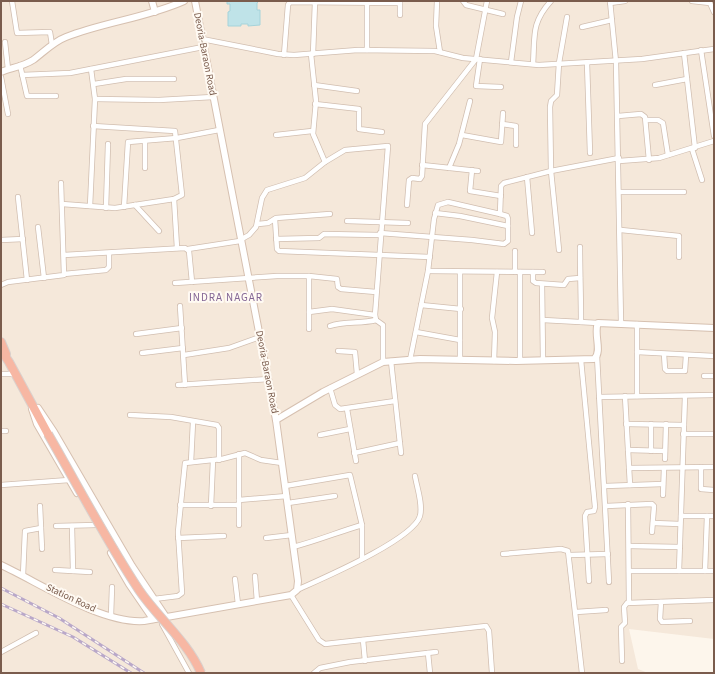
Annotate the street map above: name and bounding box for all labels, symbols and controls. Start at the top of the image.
street label: Deoria-Baraon Road [190,11,220,97]
district label: INDRA NAGAR [189,290,263,305]
street label: Deoria-Baraon Road [252,329,282,415]
street label: Station Road [44,580,98,616]

